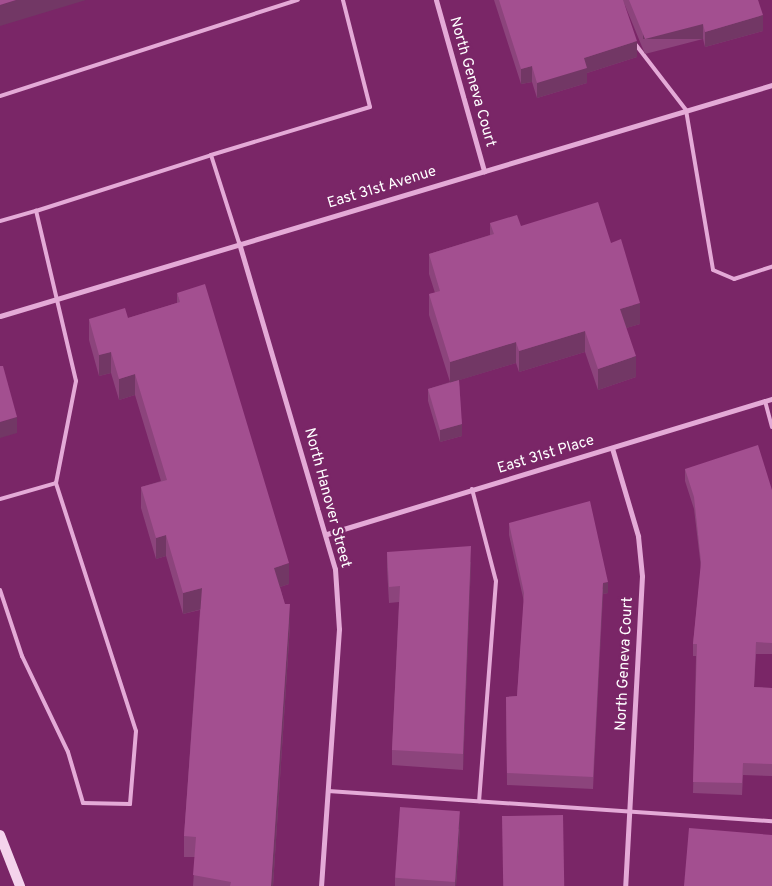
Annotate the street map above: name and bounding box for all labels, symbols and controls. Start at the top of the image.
street label: North Geneva Court [445,15,499,149]
street label: East 31st Avenue [325,163,439,213]
street label: North Hanover Street [300,426,354,570]
street label: East 31st Place [495,432,597,478]
street label: North Geneva Court [612,596,638,732]

